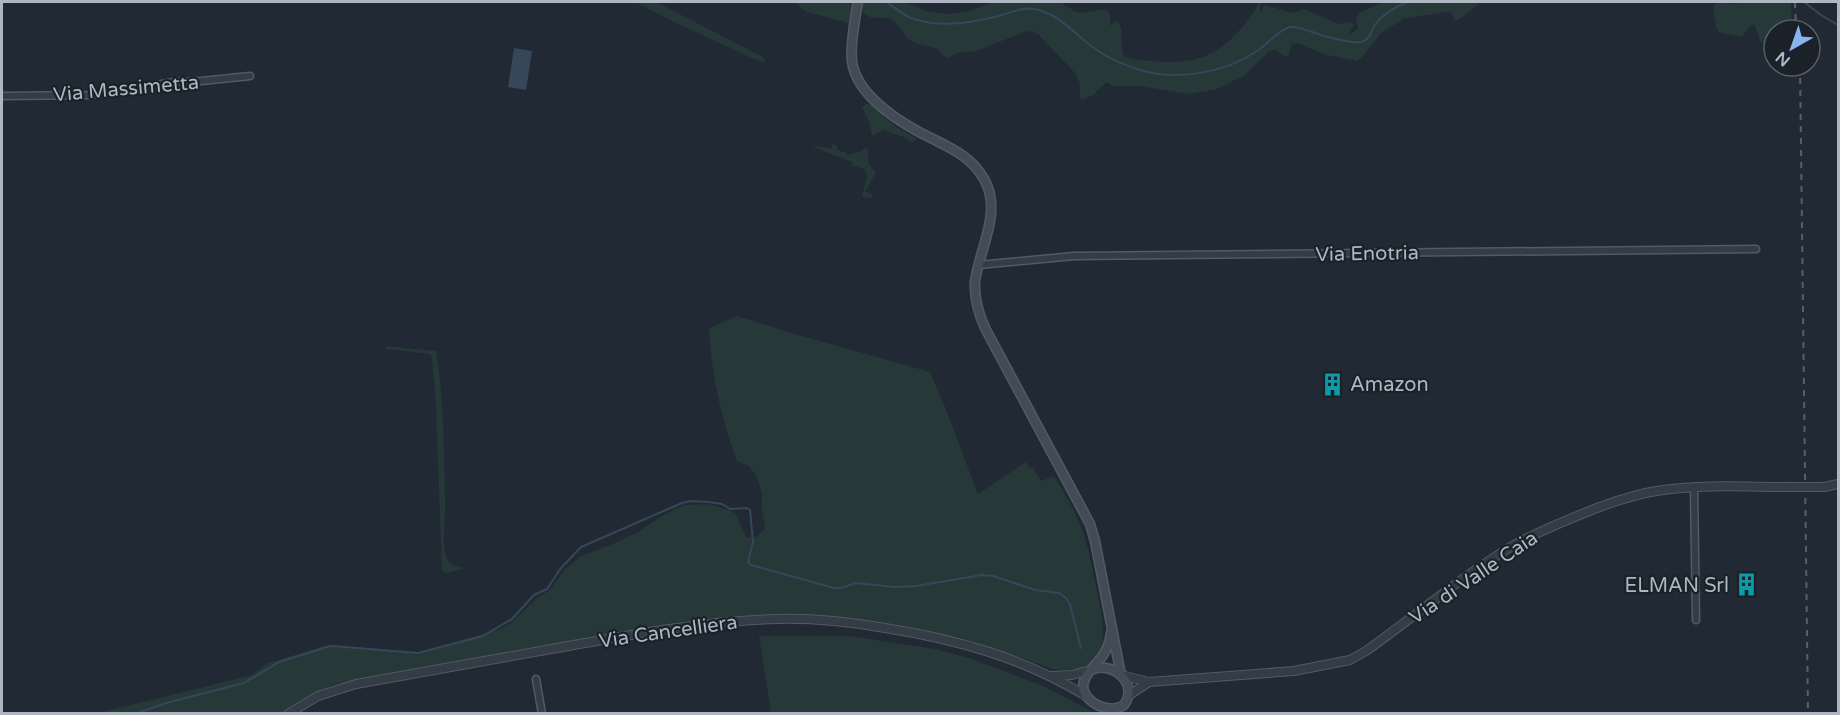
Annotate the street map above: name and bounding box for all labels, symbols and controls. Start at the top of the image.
north arrow [1762,18,1822,78]
text: N [1772,47,1794,71]
street label: Via Massimetta [52,71,200,107]
street label: Via Enotria [1315,241,1419,267]
building icon: Amazon [1319,371,1345,397]
place label: Amazon [1350,373,1429,397]
street label: Via di Valle Caia [1405,526,1542,630]
building icon: ELMAN Srl [1734,572,1760,598]
place label: ELMAN Srl [1624,574,1729,598]
street label: Via Cancelliera [597,610,739,654]

